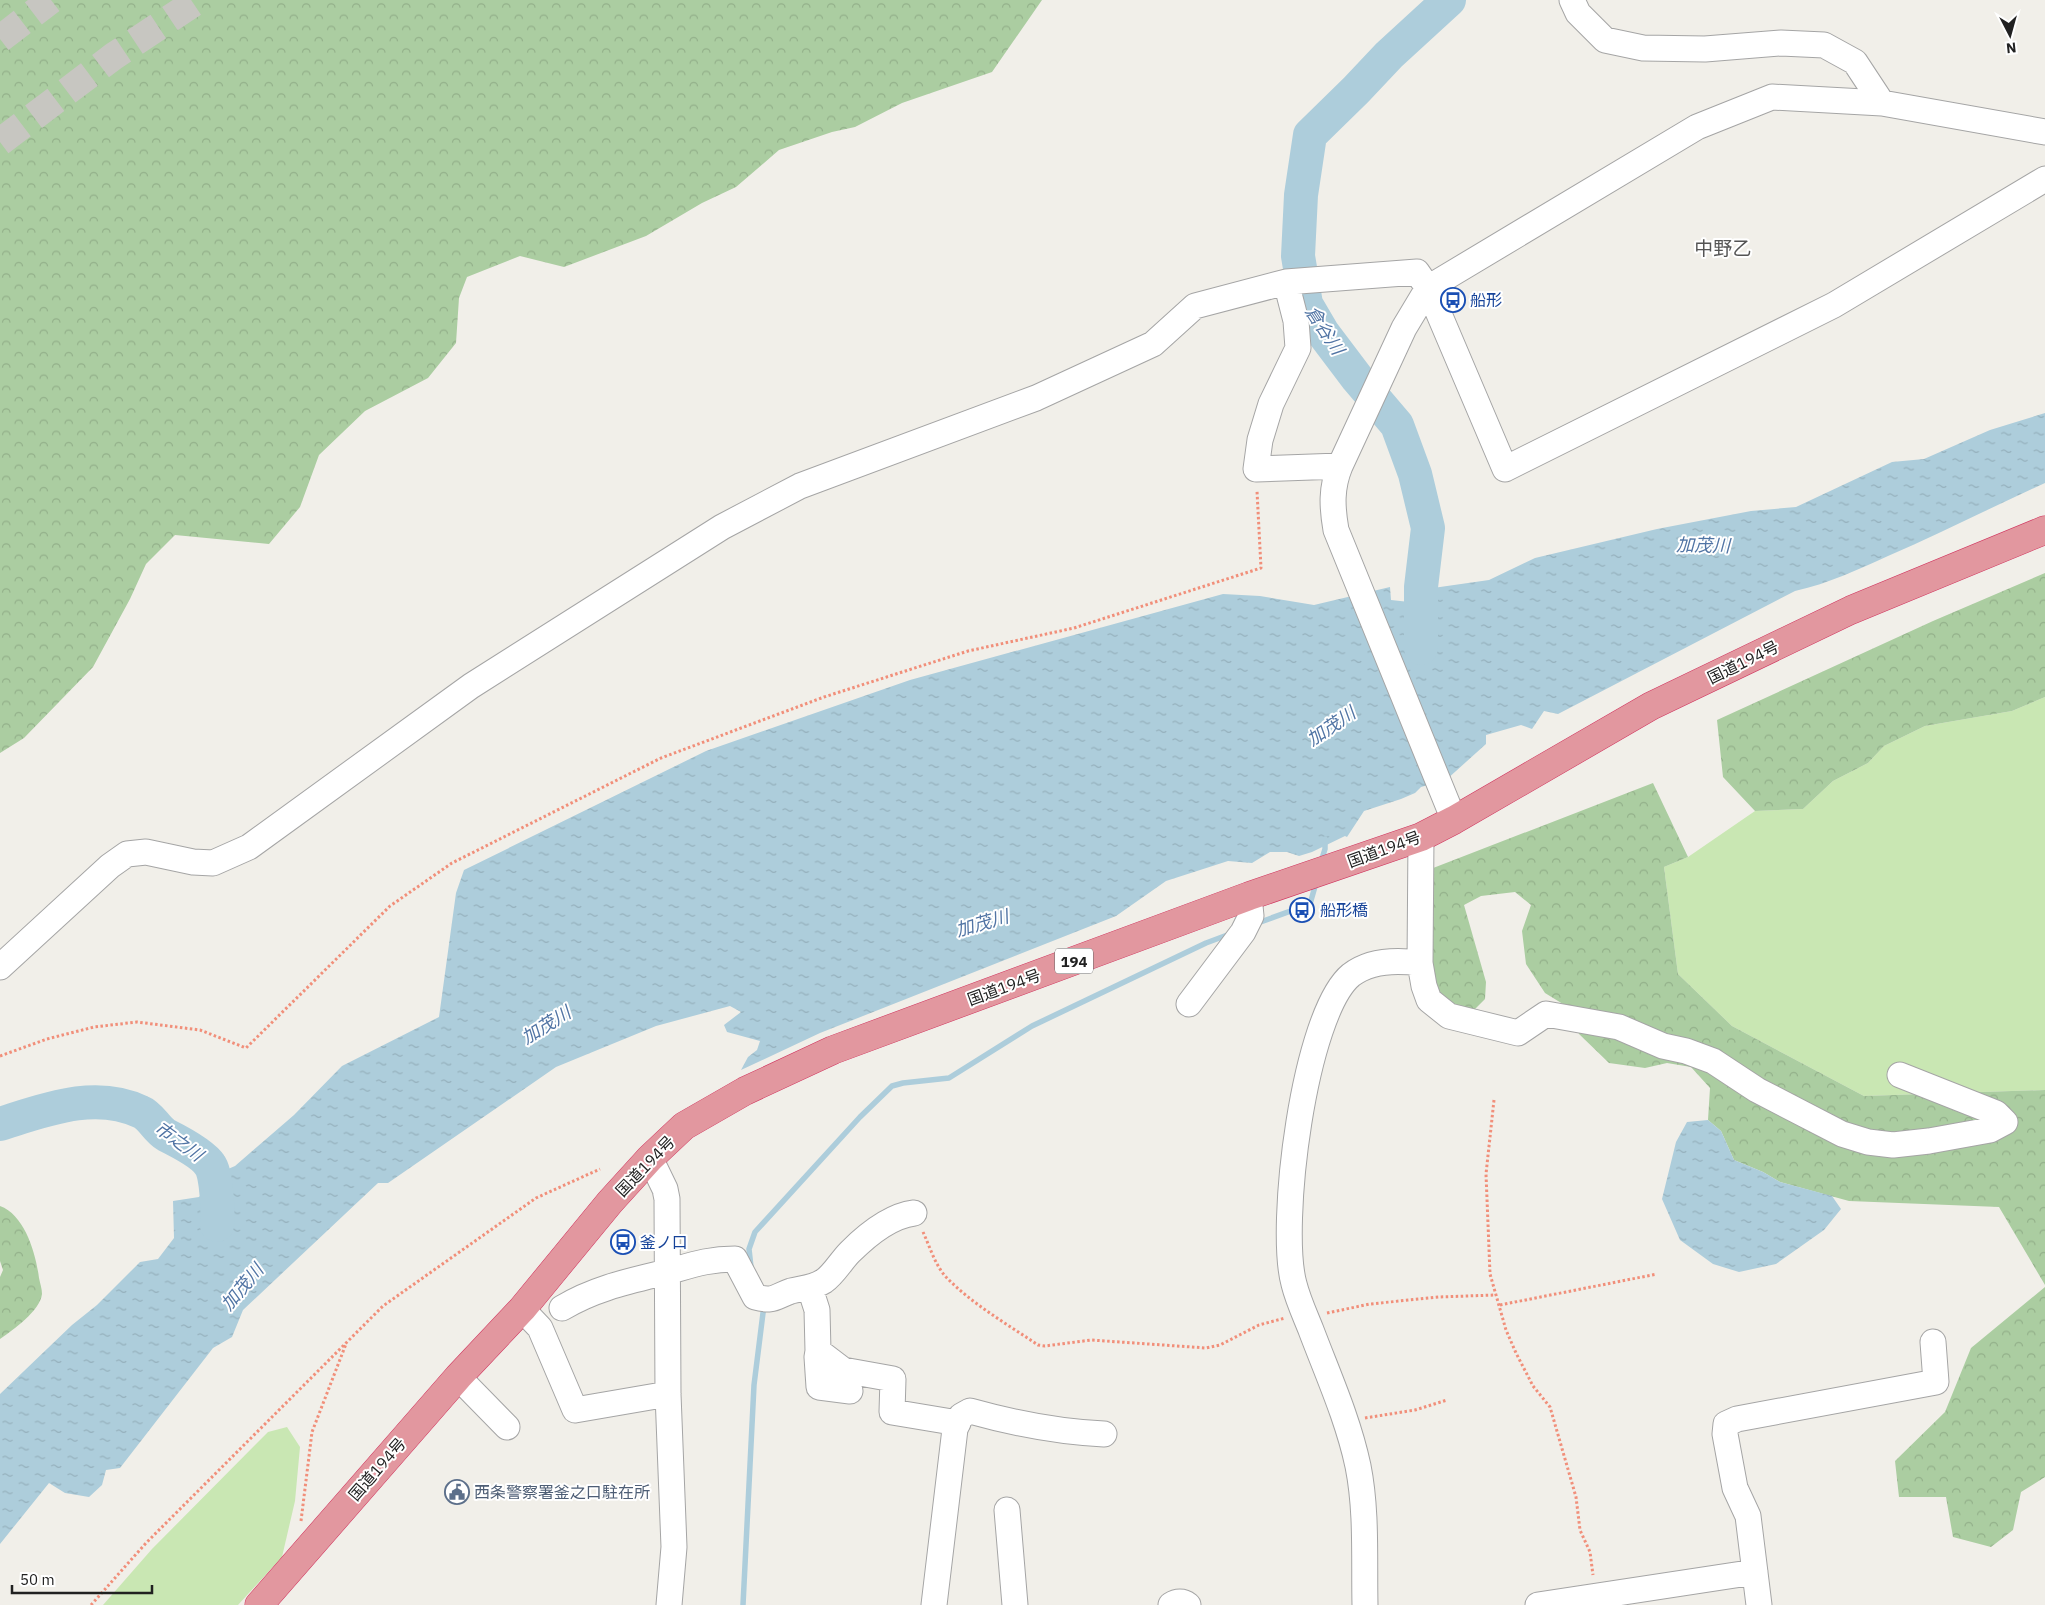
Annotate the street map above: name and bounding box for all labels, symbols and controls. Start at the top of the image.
north arrow [1985,10,2035,60]
text: N [2005,38,2017,57]
district label: 中野乙 [1694,236,1752,260]
bus stop icon: 船形 [1440,287,1466,313]
place label: 船形 [1470,290,1502,310]
water label: 倉谷川 [1301,301,1350,361]
water label: 加茂川 [1676,533,1732,557]
street label: 国道194号 [1704,636,1782,688]
water label: 加茂川 [1302,700,1361,751]
street label: 国道194号 [1344,826,1424,872]
bus stop icon: 船形橋 [1289,897,1315,923]
place label: 船形橋 [1320,900,1368,920]
water label: 加茂川 [953,904,1013,941]
road number: 194 [1055,948,1093,974]
street label: 国道194号 [964,964,1044,1010]
water label: 加茂川 [517,1000,577,1049]
water label: 市之川 [150,1116,209,1167]
street label: 国道194号 [611,1131,679,1201]
bus stop icon: 釜ノ口 [610,1229,636,1255]
place label: 釜ノ口 [640,1232,688,1252]
water label: 加茂川 [216,1257,269,1315]
street label: 国道194号 [344,1433,410,1505]
public building icon: 西条警察署釜之口駐在所 [444,1479,470,1505]
place label: 西条警察署釜之口駐在所 [474,1482,650,1502]
scale bar [12,1562,152,1594]
text: 50 m [20,1570,55,1589]

